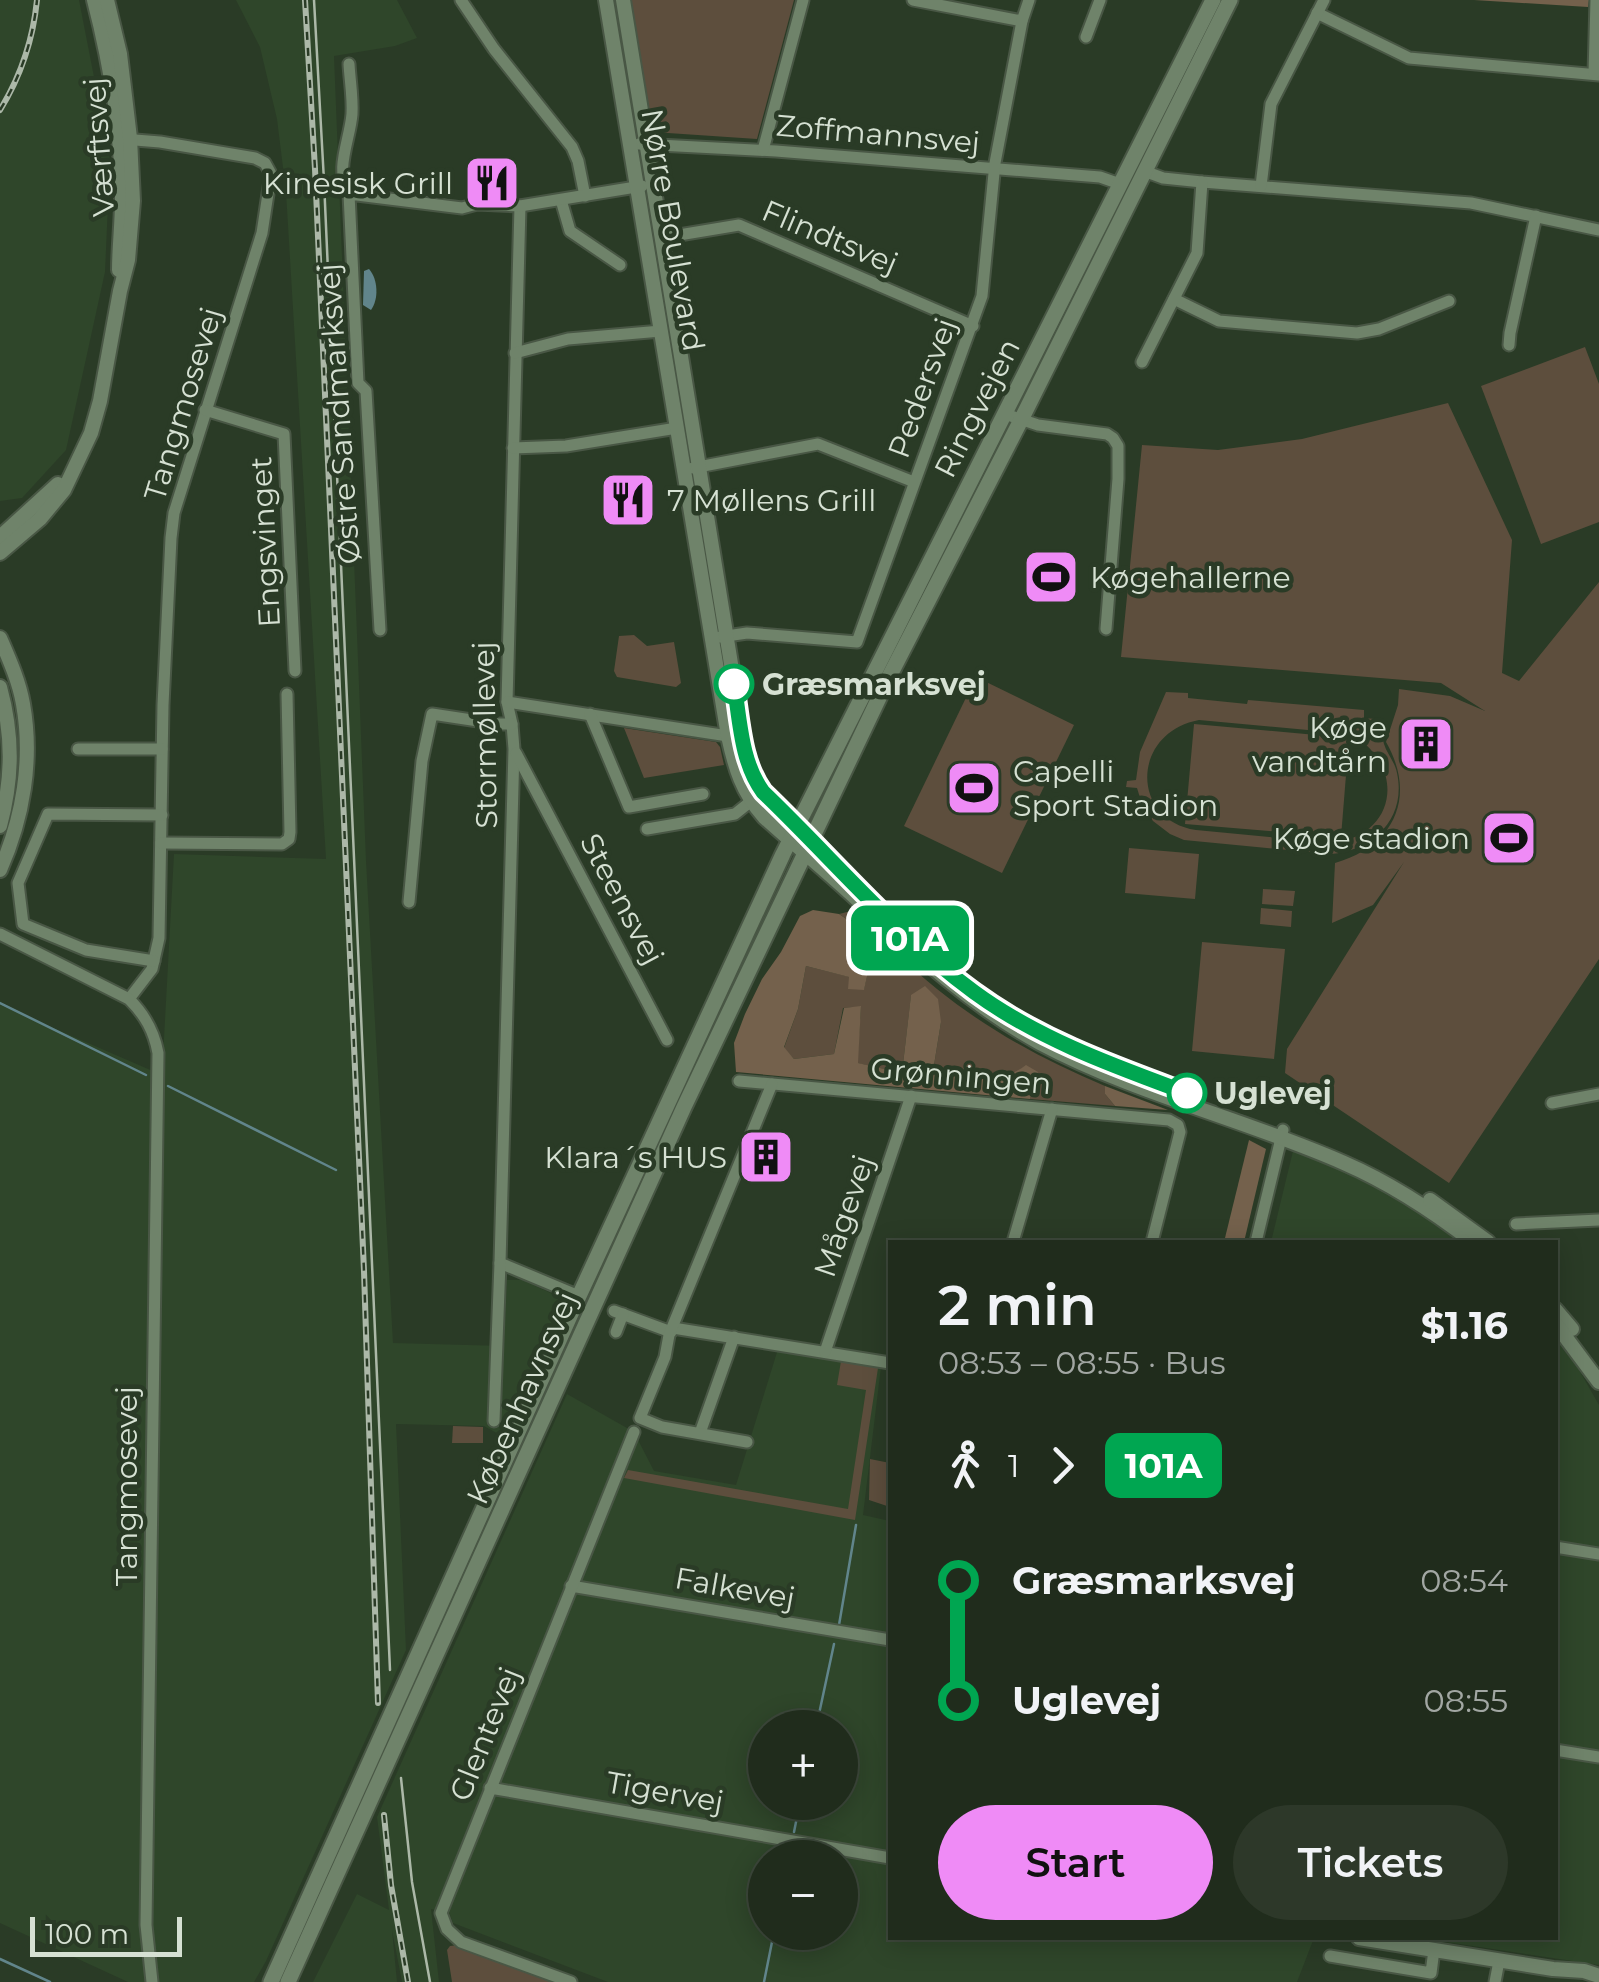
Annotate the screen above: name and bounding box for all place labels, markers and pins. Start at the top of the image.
restaurant icon: Kinesisk Grill [462,153,522,213]
place label: Kinesisk Grill [263,165,453,202]
restaurant icon: 7 Møllens Grill [598,470,658,530]
place label: 7 Møllens Grill [667,482,876,519]
sports icon: Køgehallerne [1021,547,1081,607]
place label: Køgehallerne [1090,559,1291,596]
marker: Græsmarksvej [715,665,753,703]
place label: Græsmarksvej [762,666,986,703]
place label: Køge vandtårn [1252,709,1387,780]
building icon: Køge vandtårn [1396,714,1456,774]
place label: Capelli Sport Stadion [1013,753,1218,824]
sports icon: Capelli Sport Stadion [944,758,1004,818]
sports icon: Køge stadion [1479,808,1539,868]
place label: Køge stadion [1273,820,1470,857]
marker: Uglevej [1168,1074,1206,1112]
place label: Uglevej [1214,1075,1332,1112]
building icon: Klara´s HUS [736,1127,796,1187]
place label: Klara´s HUS [544,1139,727,1176]

